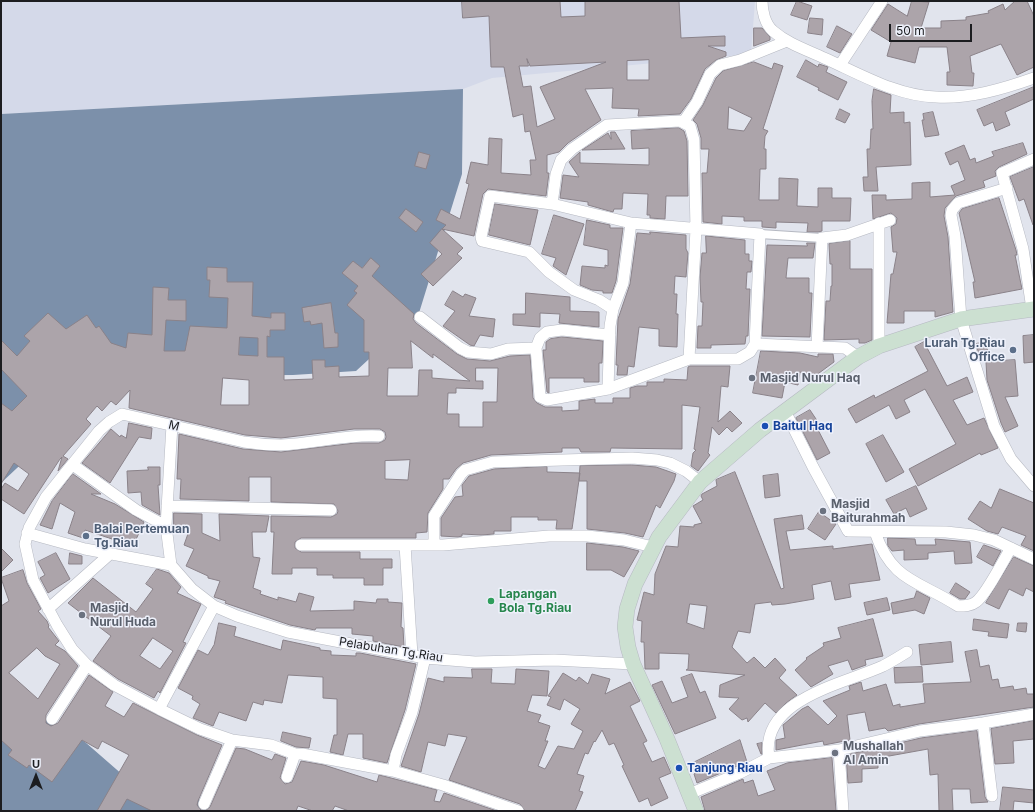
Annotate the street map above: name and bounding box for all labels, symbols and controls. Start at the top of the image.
scale bar [891,16,974,42]
text: 50 m [896,23,925,38]
place label: Lurah Tg.Riau Office [925,336,1005,364]
marker: Lurah Tg.Riau Office [1008,345,1018,355]
place label: Masjid Nurul Haq [760,371,860,385]
marker: Masjid Nurul Haq [747,373,757,383]
street label: M [167,418,181,434]
place label: Baitul Haq [773,419,833,433]
marker: Baitul Haq [760,421,770,431]
place label: Masjid Baiturahmah [831,497,906,525]
marker: Masjid Baiturahmah [818,506,828,516]
place label: Balai Pertemuan Tg.Riau [94,522,189,550]
marker: Balai Pertemuan Tg.Riau [81,531,91,541]
place label: Lapangan Bola Tg.Riau [499,587,572,615]
marker: Lapangan Bola Tg.Riau [486,596,496,606]
place label: Masjid Nurul Huda [90,601,156,629]
marker: Masjid Nurul Huda [77,610,87,620]
street label: Pelabuhan Tg.Riau [338,635,444,665]
place label: Mushallah Al Amin [843,739,904,767]
marker: Mushallah Al Amin [830,748,840,758]
north arrow [16,756,56,796]
text: U [32,757,40,771]
place label: Tanjung Riau [687,761,763,775]
marker: Tanjung Riau [674,763,684,773]

